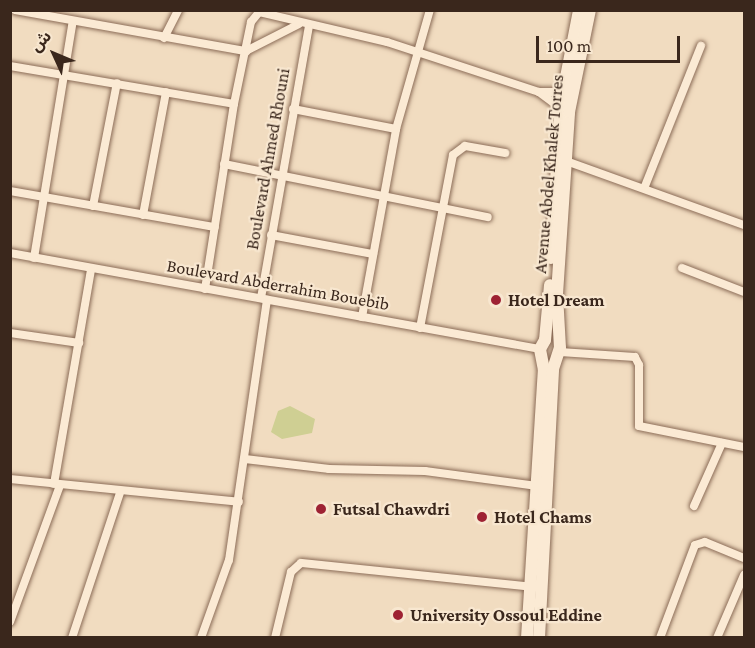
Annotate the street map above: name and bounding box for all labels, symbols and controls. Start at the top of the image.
north arrow [24,24,84,84]
scale bar [539,24,683,62]
text: ش [27,27,54,55]
text: 100 m [547,36,591,56]
street label: Boulevard Ahmed Rhouni [241,67,295,251]
street label: Avenue Abdel Khalek Torres [530,74,568,274]
street label: Boulevard Abderrahim Bouebib [165,255,391,315]
place label: Hotel Dream [508,289,605,311]
marker: Hotel Dream [489,293,503,307]
place label: Futsal Chawdri [333,498,450,520]
marker: Futsal Chawdri [314,502,328,516]
place label: Hotel Chams [494,506,592,528]
marker: Hotel Chams [475,510,489,524]
place label: University Ossoul Eddine [410,604,602,626]
marker: University Ossoul Eddine [391,608,405,622]

